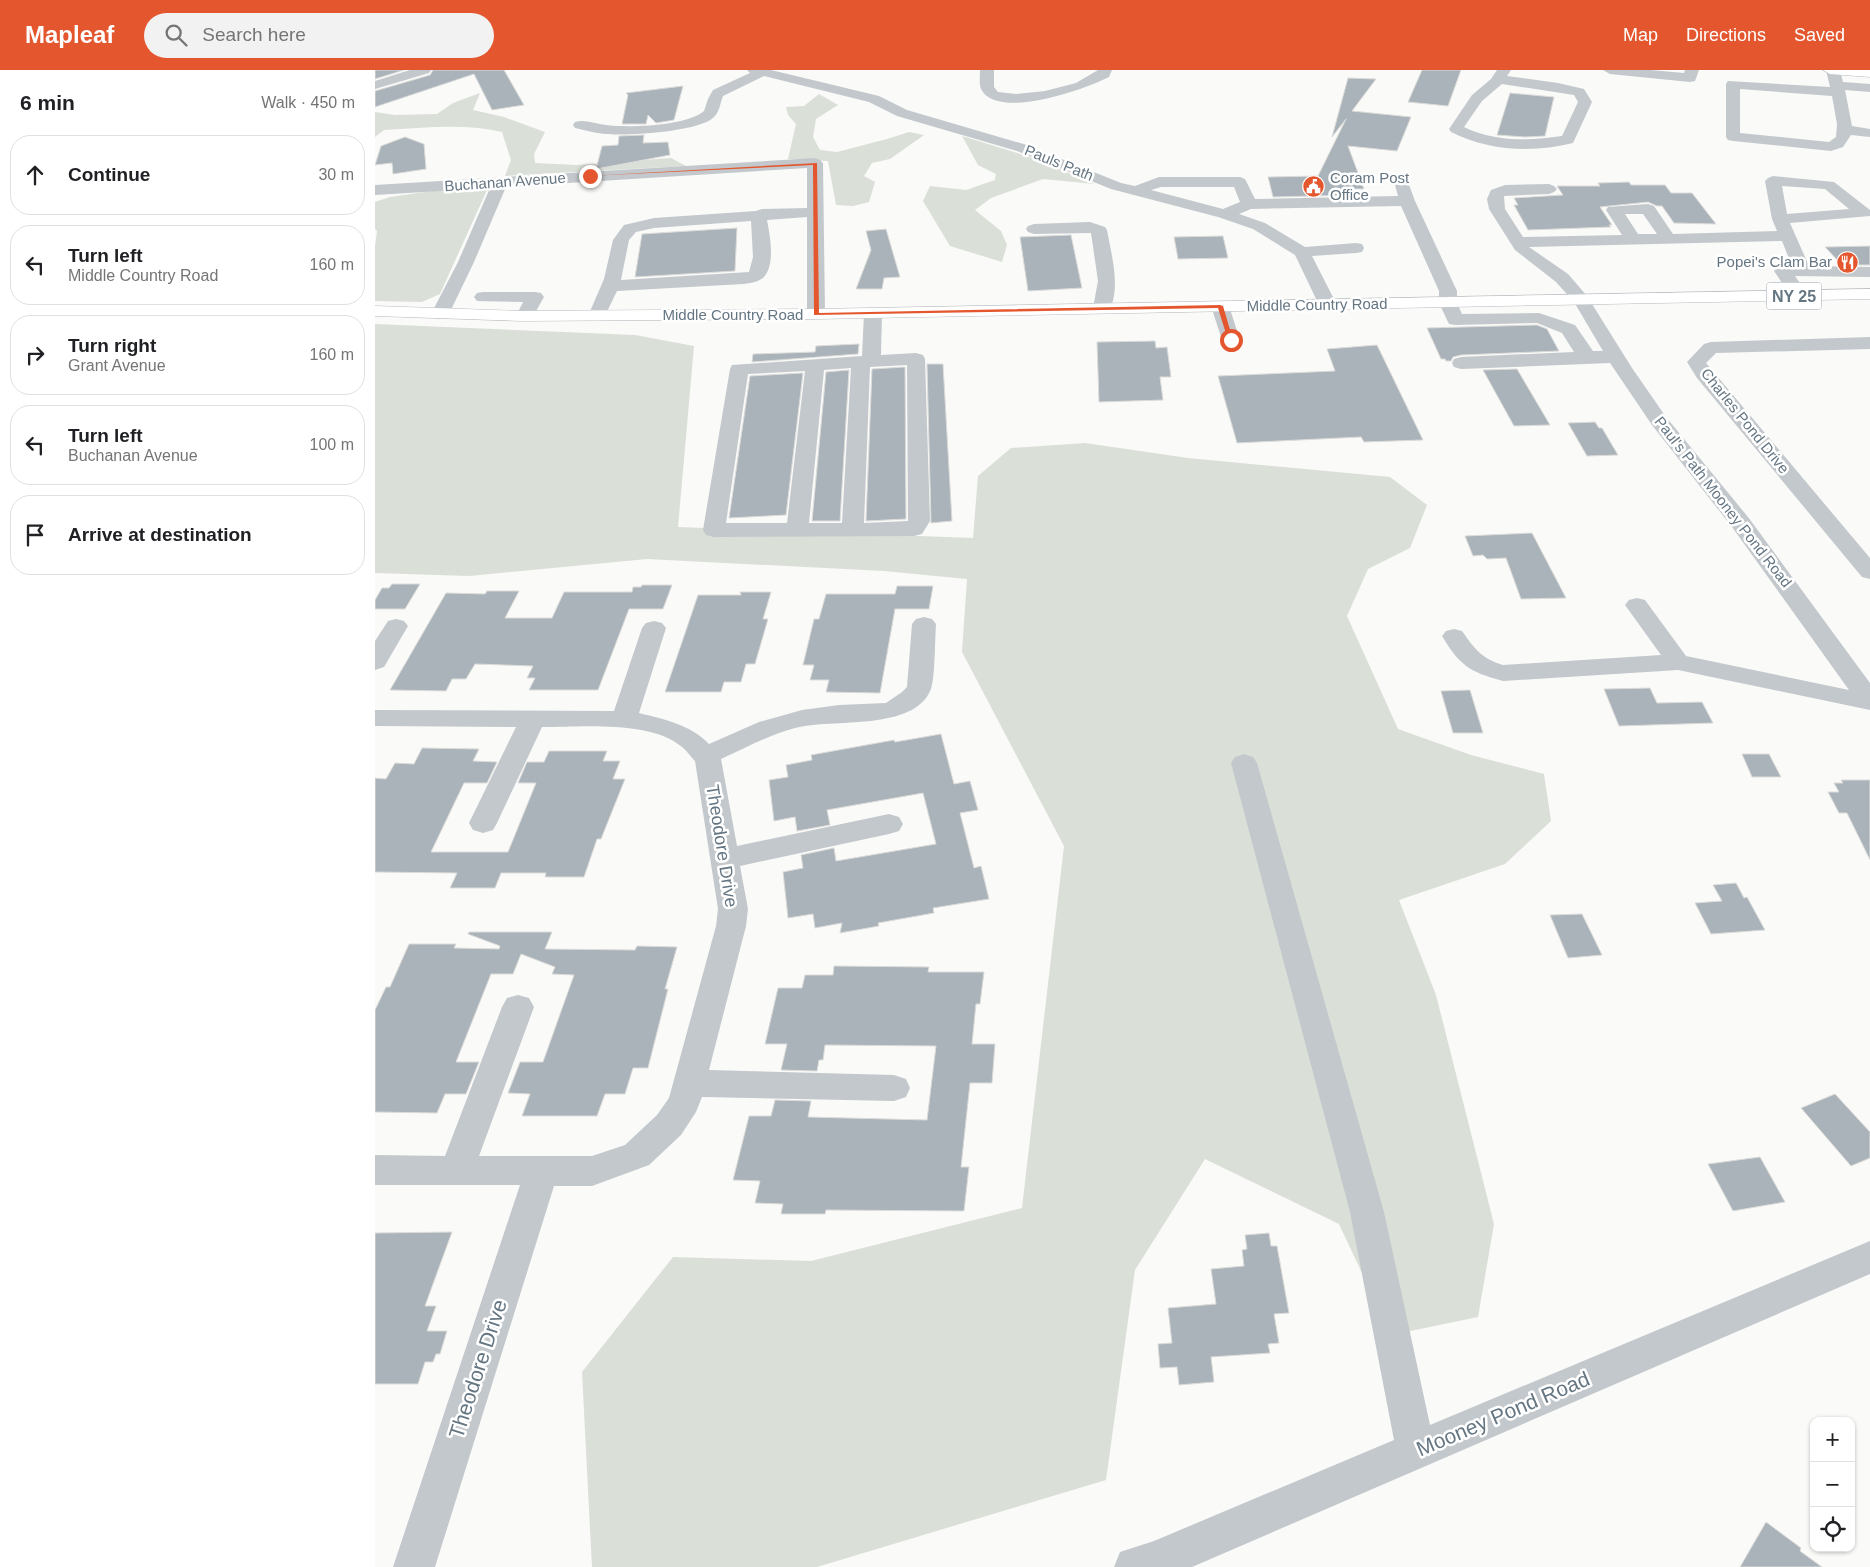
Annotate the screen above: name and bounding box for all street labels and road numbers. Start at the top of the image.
street label: Pauls Path [1022,141,1096,184]
street label: Buchanan Avenue [444,169,566,194]
road number: NY 25 [1767,282,1821,310]
street label: Middle Country Road [1246,295,1388,314]
street label: Middle Country Road [663,306,803,323]
street label: Charles Pond Drive [1698,365,1793,477]
street label: Paul's Path Mooney Pond Road [1651,413,1795,591]
street label: Theodore Drive [702,783,742,909]
street label: Theodore Drive [444,1296,511,1441]
street label: Mooney Pond Road [1413,1367,1593,1460]

